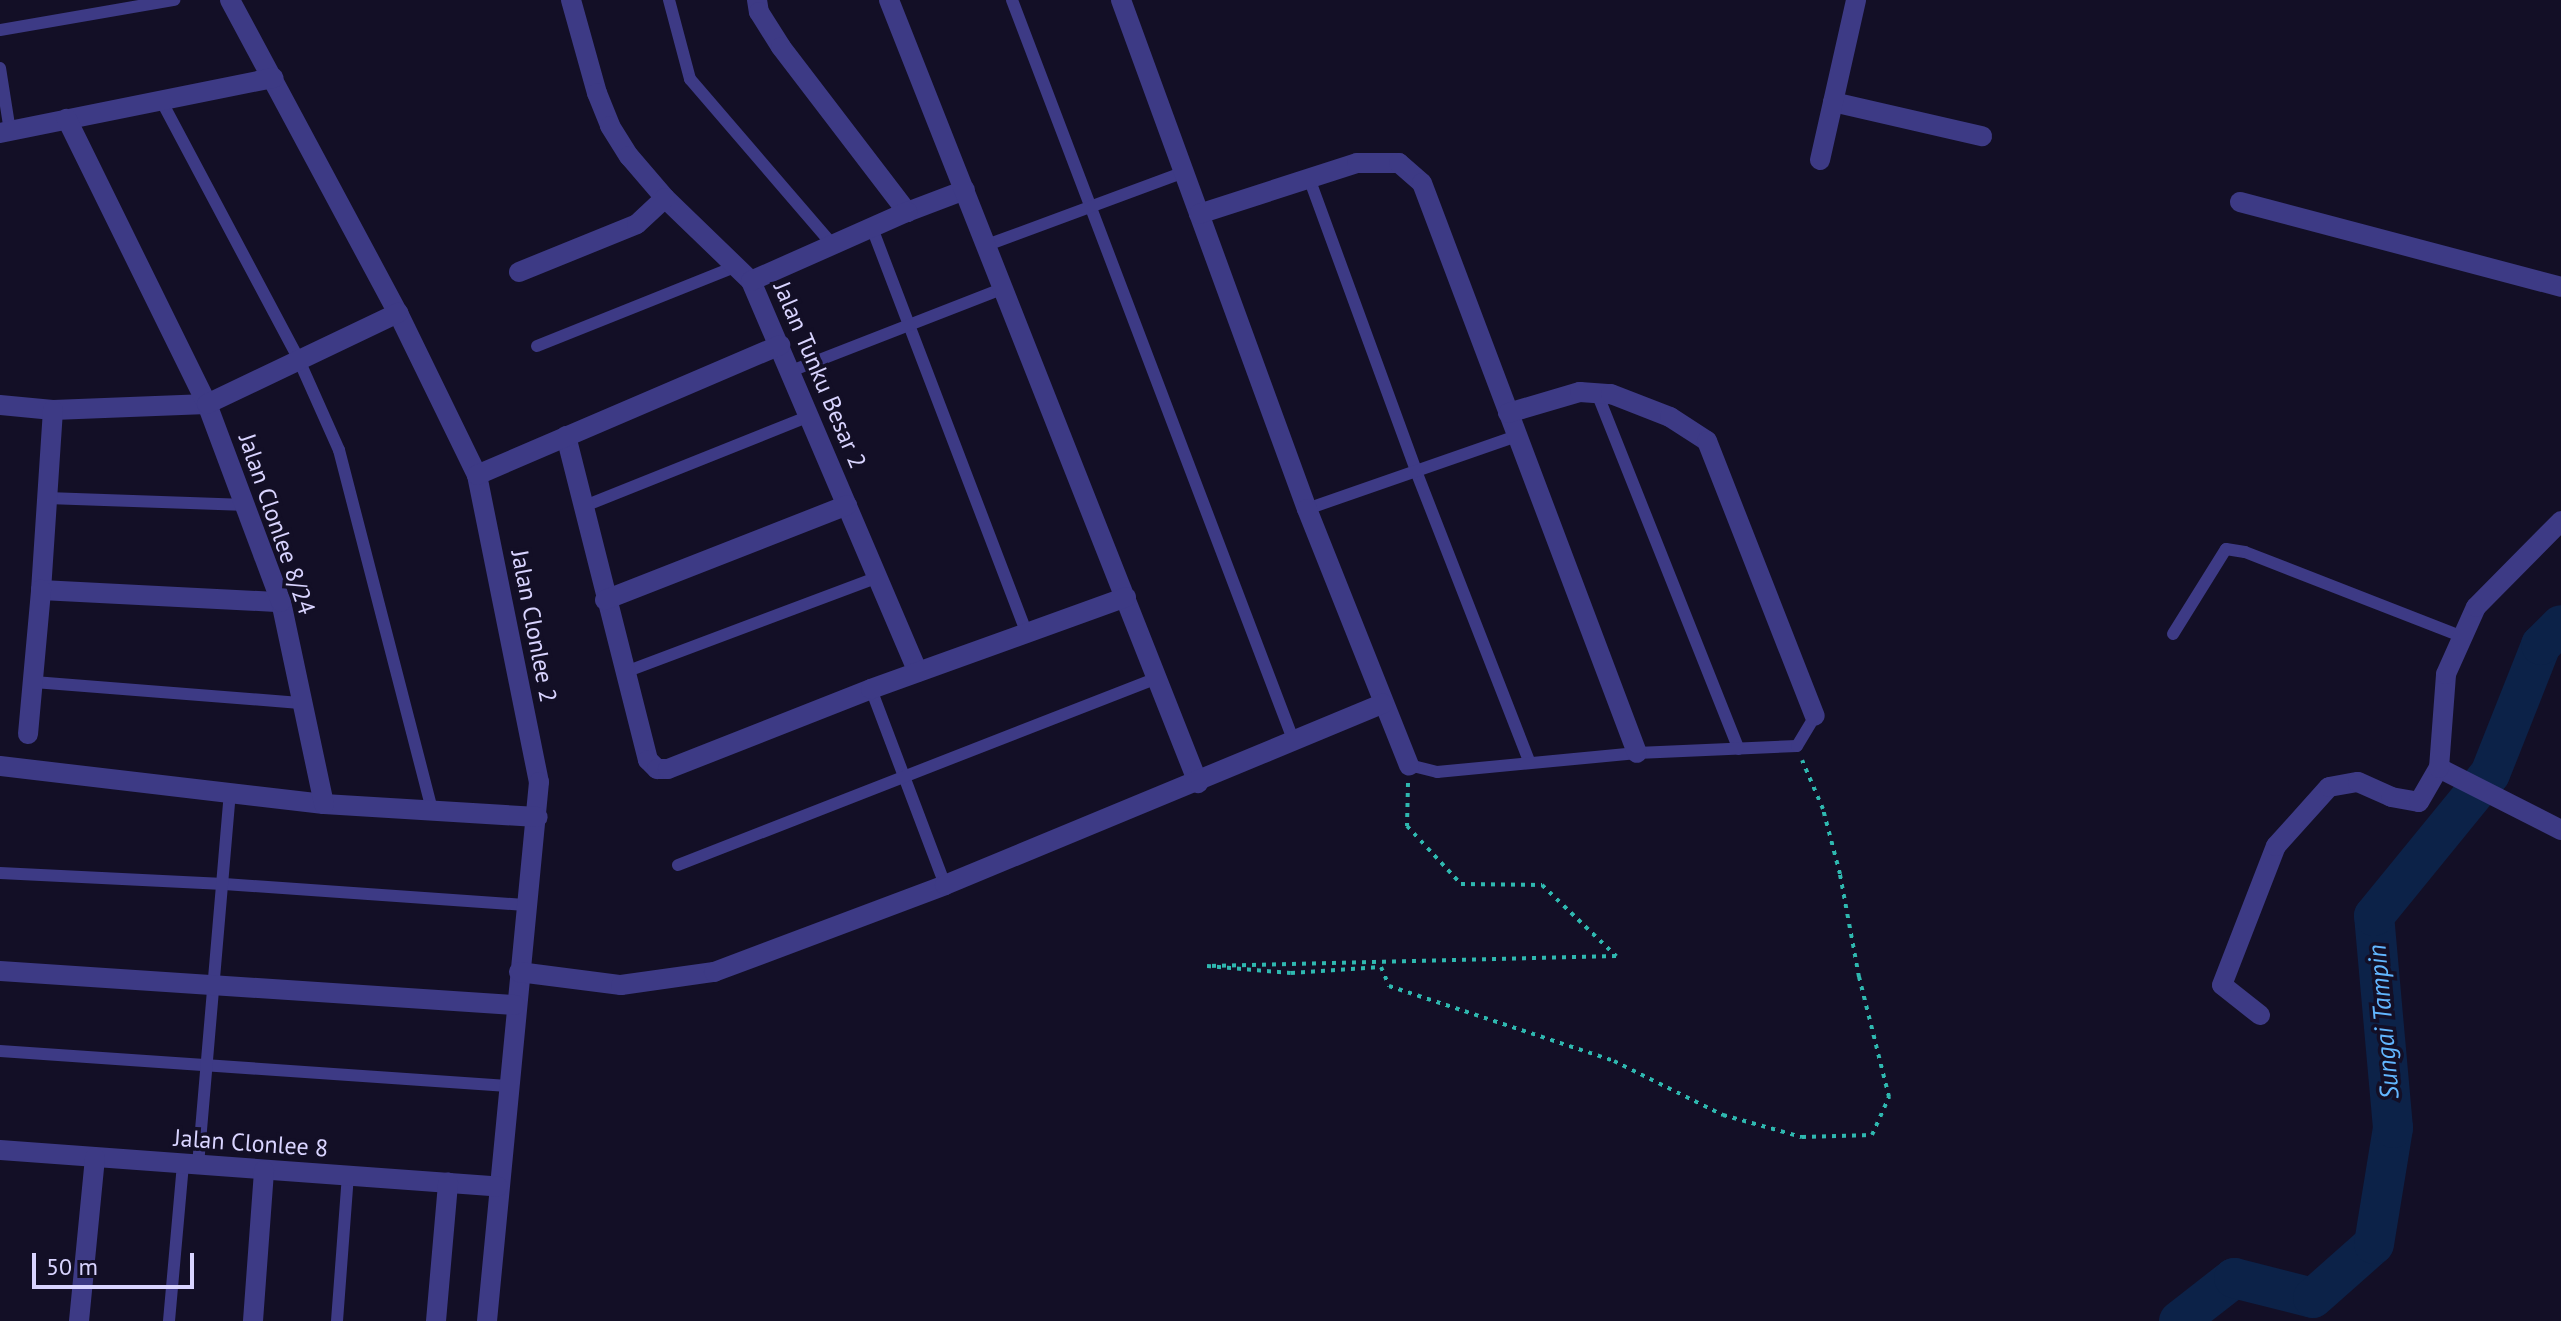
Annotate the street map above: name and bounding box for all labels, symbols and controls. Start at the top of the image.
street label: Jalan Tunku Besar 2 [767,277,873,473]
street label: Jalan Clonlee 8/24 [233,430,321,618]
street label: Jalan Clonlee 2 [505,547,563,705]
water label: Sungai Tampin [2361,943,2405,1101]
street label: Jalan Clonlee 8 [173,1123,329,1163]
scale bar [36,1237,198,1287]
text: 50 m [46,1251,98,1282]

